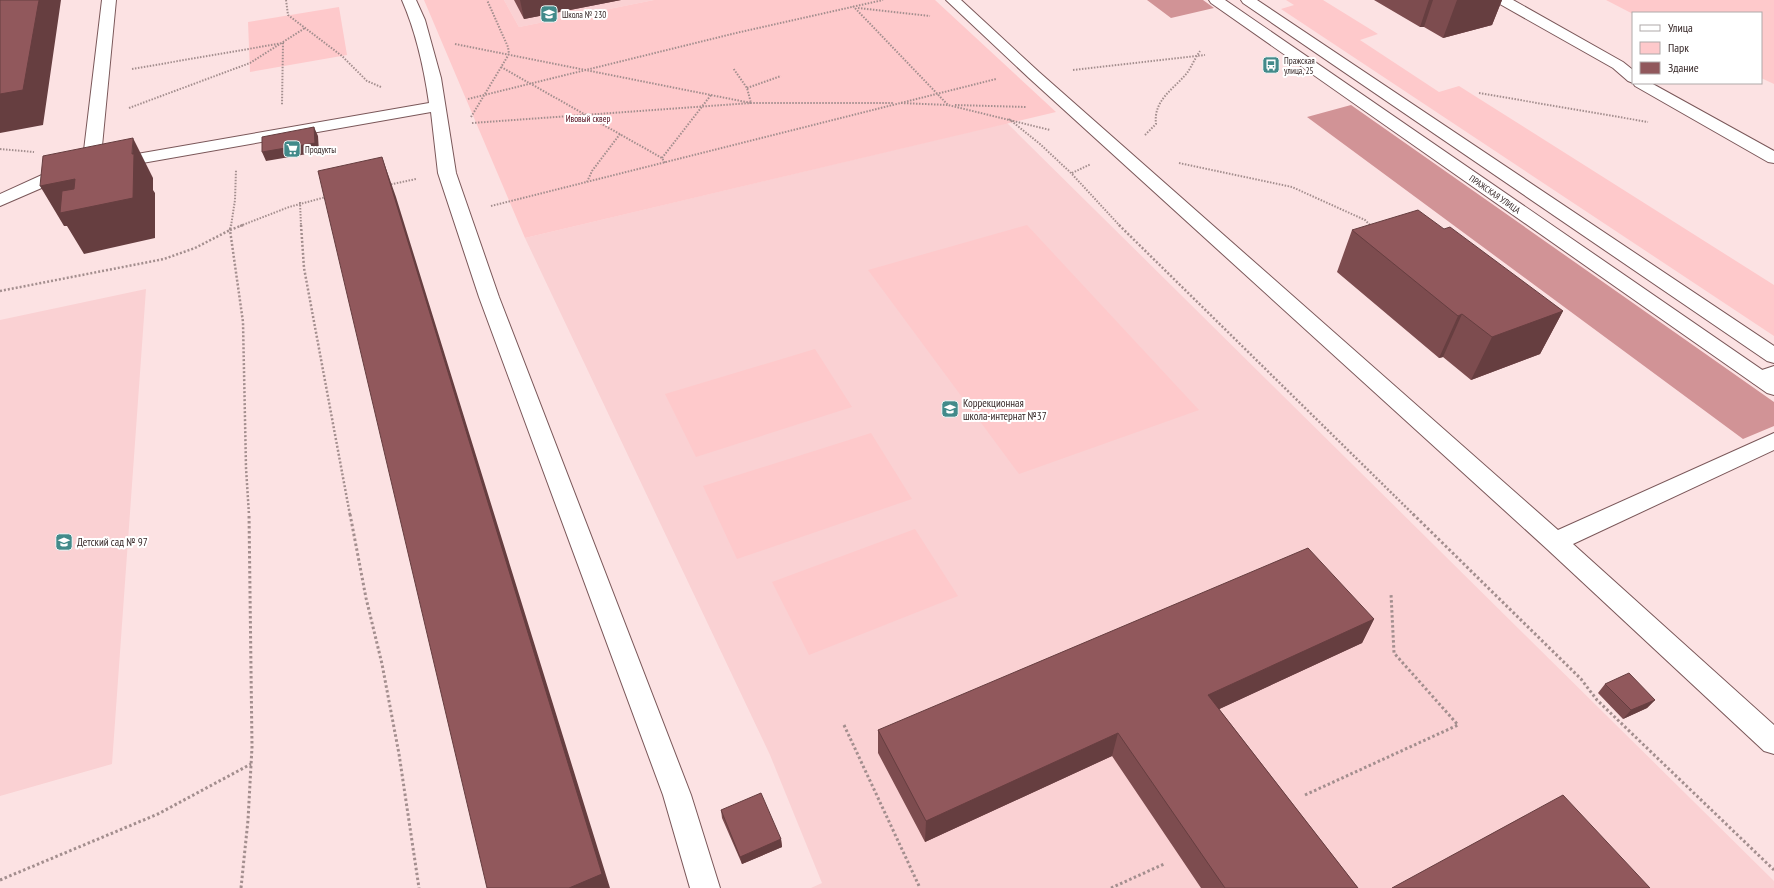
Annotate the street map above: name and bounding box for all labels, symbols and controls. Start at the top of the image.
school or university icon: Школа № 230 [539,4,559,24]
place label: Школа № 230 [562,9,606,20]
legend [1632,12,1762,84]
text: Улица [1668,20,1693,35]
text: Парк [1668,40,1689,55]
bus stop icon: Пражская улица, 25 [1261,55,1281,75]
place label: Пражская улица, 25 [1284,55,1315,76]
text: Здание [1668,60,1699,75]
park label: Ивовый сквер [566,113,610,124]
supermarket icon: Продукты [282,139,302,159]
place label: Продукты [305,144,336,155]
street label: ПРАЖСКАЯ УЛИЦА [1467,172,1523,216]
place label: Коррекционная школа-интернат №37 [963,396,1047,423]
school or university icon: Коррекционная школа-интернат №37 [940,399,960,419]
school or university icon: Детский сад № 97 [54,532,74,552]
place label: Детский сад № 97 [77,535,148,549]

